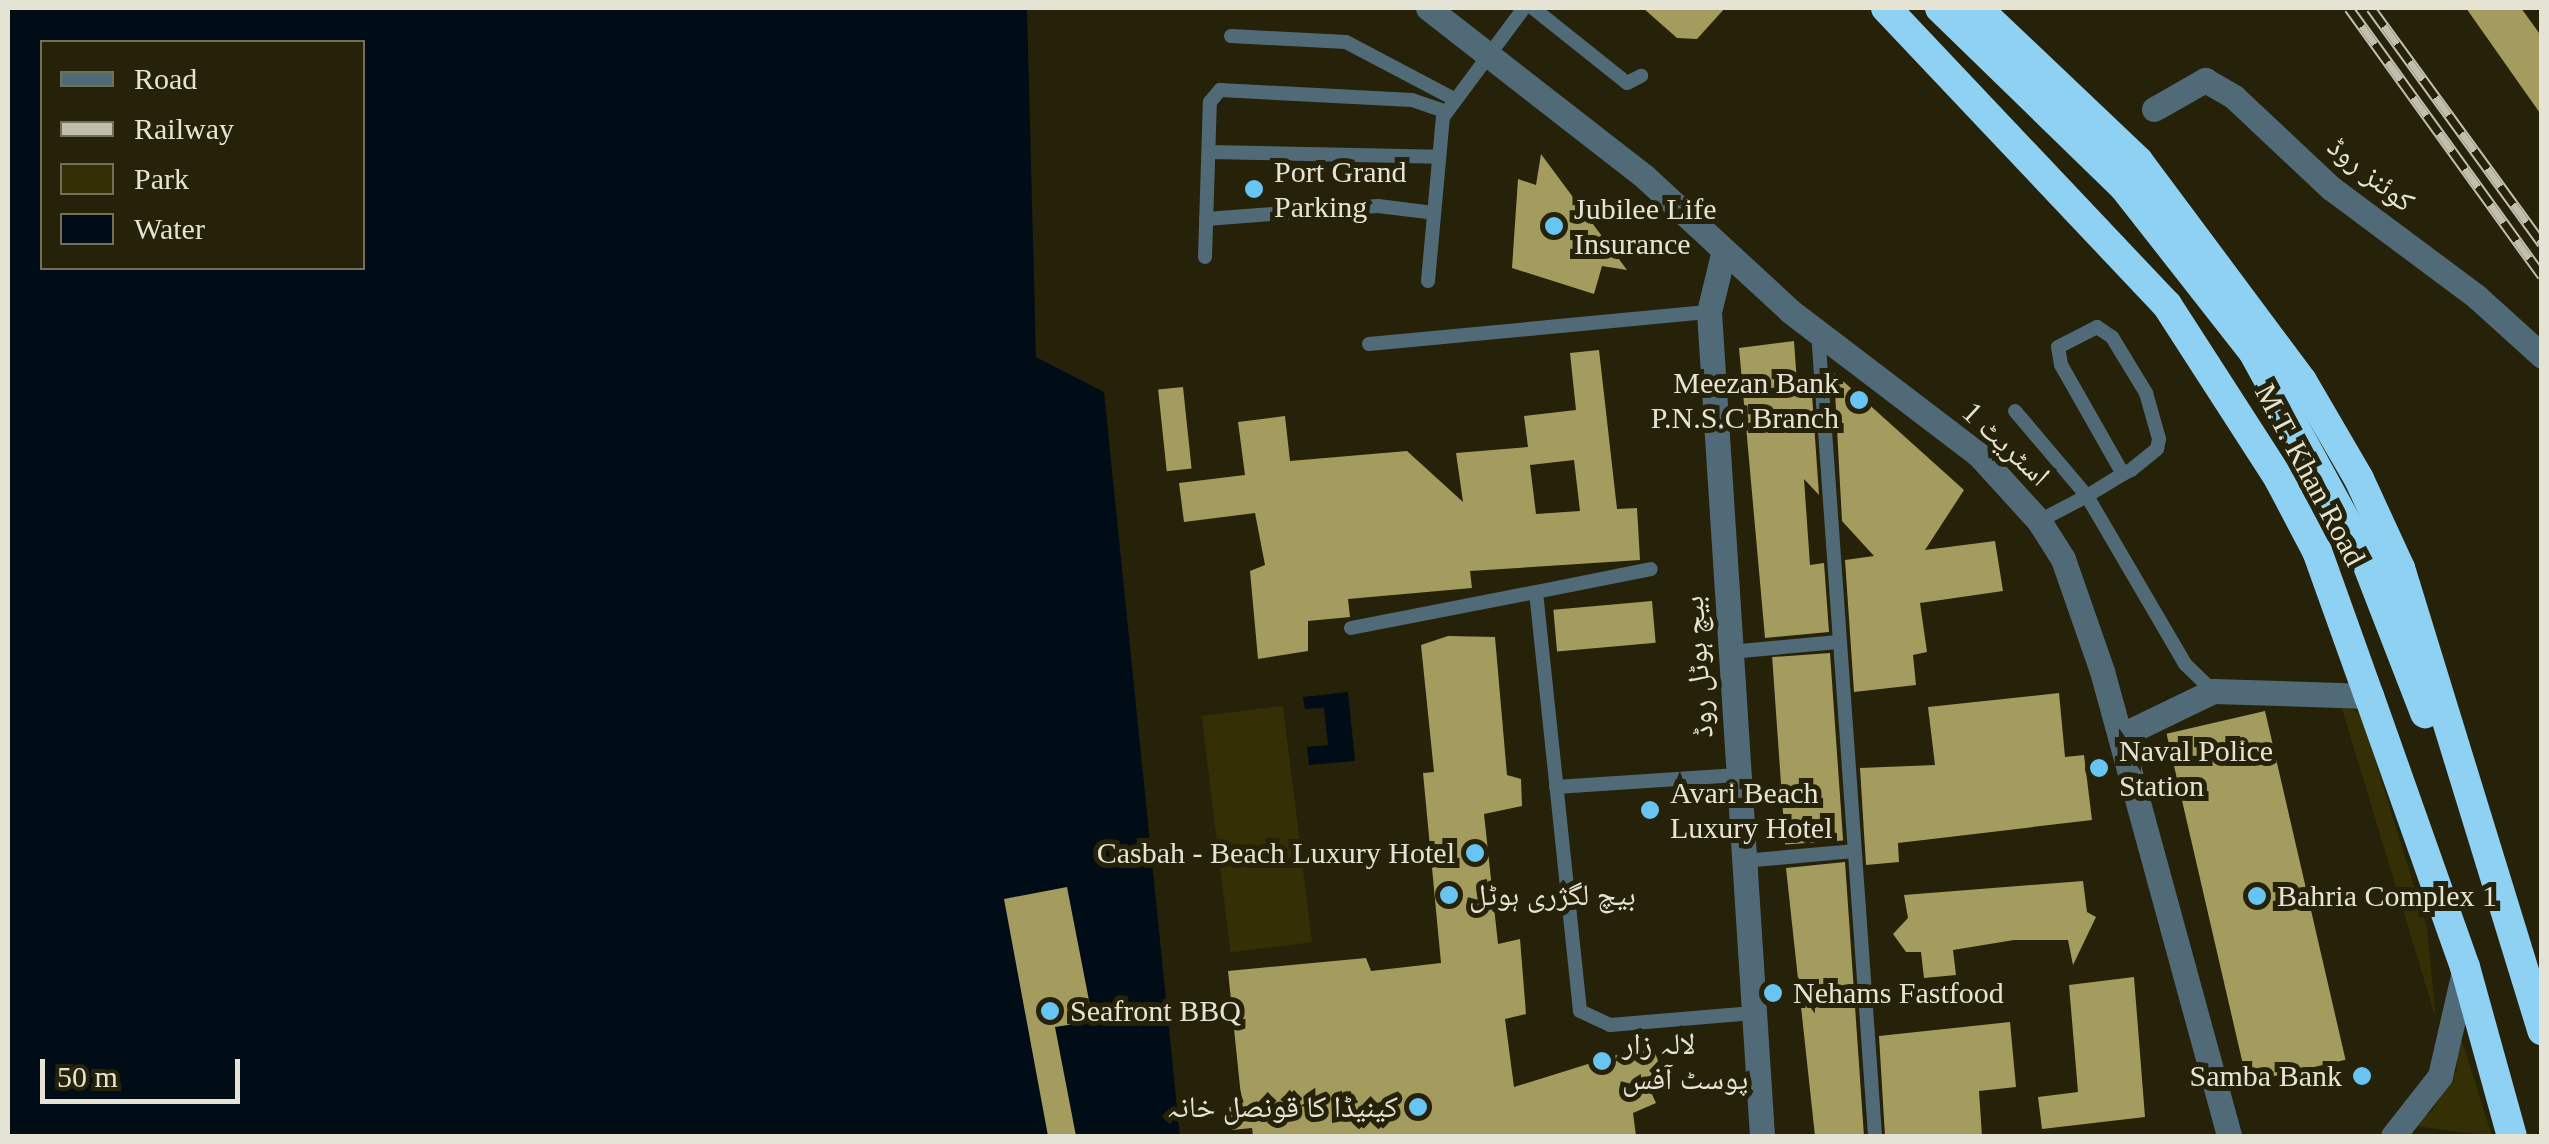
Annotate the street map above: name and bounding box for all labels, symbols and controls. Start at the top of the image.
legend [40,40,365,270]
text: Road [134,62,197,95]
text: Railway [134,112,234,145]
street label: کوئنز روڈ [2320,128,2422,220]
place label: Port Grand Parking [1274,154,1406,224]
text: Park [134,162,189,195]
marker: Port Grand Parking [1243,178,1265,200]
place label: Jubilee Life Insurance [1574,191,1716,262]
text: Water [134,212,205,245]
marker: Jubilee Life Insurance [1543,215,1565,237]
place label: Meezan Bank P.N.S.C Branch [1651,365,1839,436]
street label: M.T. Khan Road [2247,378,2373,572]
marker: Meezan Bank P.N.S.C Branch [1848,389,1870,411]
street label: اسٹریٹ 1 [1955,394,2057,494]
street label: بیچ ہوٹل روڈ [1675,595,1721,739]
place label: Naval Police Station [2119,733,2273,804]
marker: Naval Police Station [2088,757,2110,779]
place label: Avari Beach Luxury Hotel [1670,775,1832,846]
marker: Avari Beach Luxury Hotel [1639,799,1661,821]
place label: Casbah - Beach Luxury Hotel [1097,835,1455,871]
marker: Casbah - Beach Luxury Hotel [1464,842,1486,864]
place label: بیچ لگژری ہوٹل [1469,877,1636,913]
place label: Bahria Complex 1 [2277,878,2497,914]
marker: بیچ لگژری ہوٹل [1438,884,1460,906]
marker: Bahria Complex 1 [2246,885,2268,907]
place label: Nehams Fastfood [1793,975,2004,1011]
marker: Nehams Fastfood [1762,982,1784,1004]
place label: Seafront BBQ [1070,993,1241,1029]
marker: Seafront BBQ [1039,1000,1061,1022]
place label: لالہ زار پوسٹ آفس [1622,1026,1748,1096]
scale bar [45,1039,245,1101]
marker: لالہ زار پوسٹ آفس [1591,1050,1613,1072]
place label: Samba Bank [2190,1058,2342,1094]
text: 50 m [57,1060,118,1093]
marker: Samba Bank [2351,1065,2373,1087]
place label: کینیڈا کا قونصل خانہ [1166,1089,1398,1125]
marker: کینیڈا کا قونصل خانہ [1407,1096,1429,1118]

